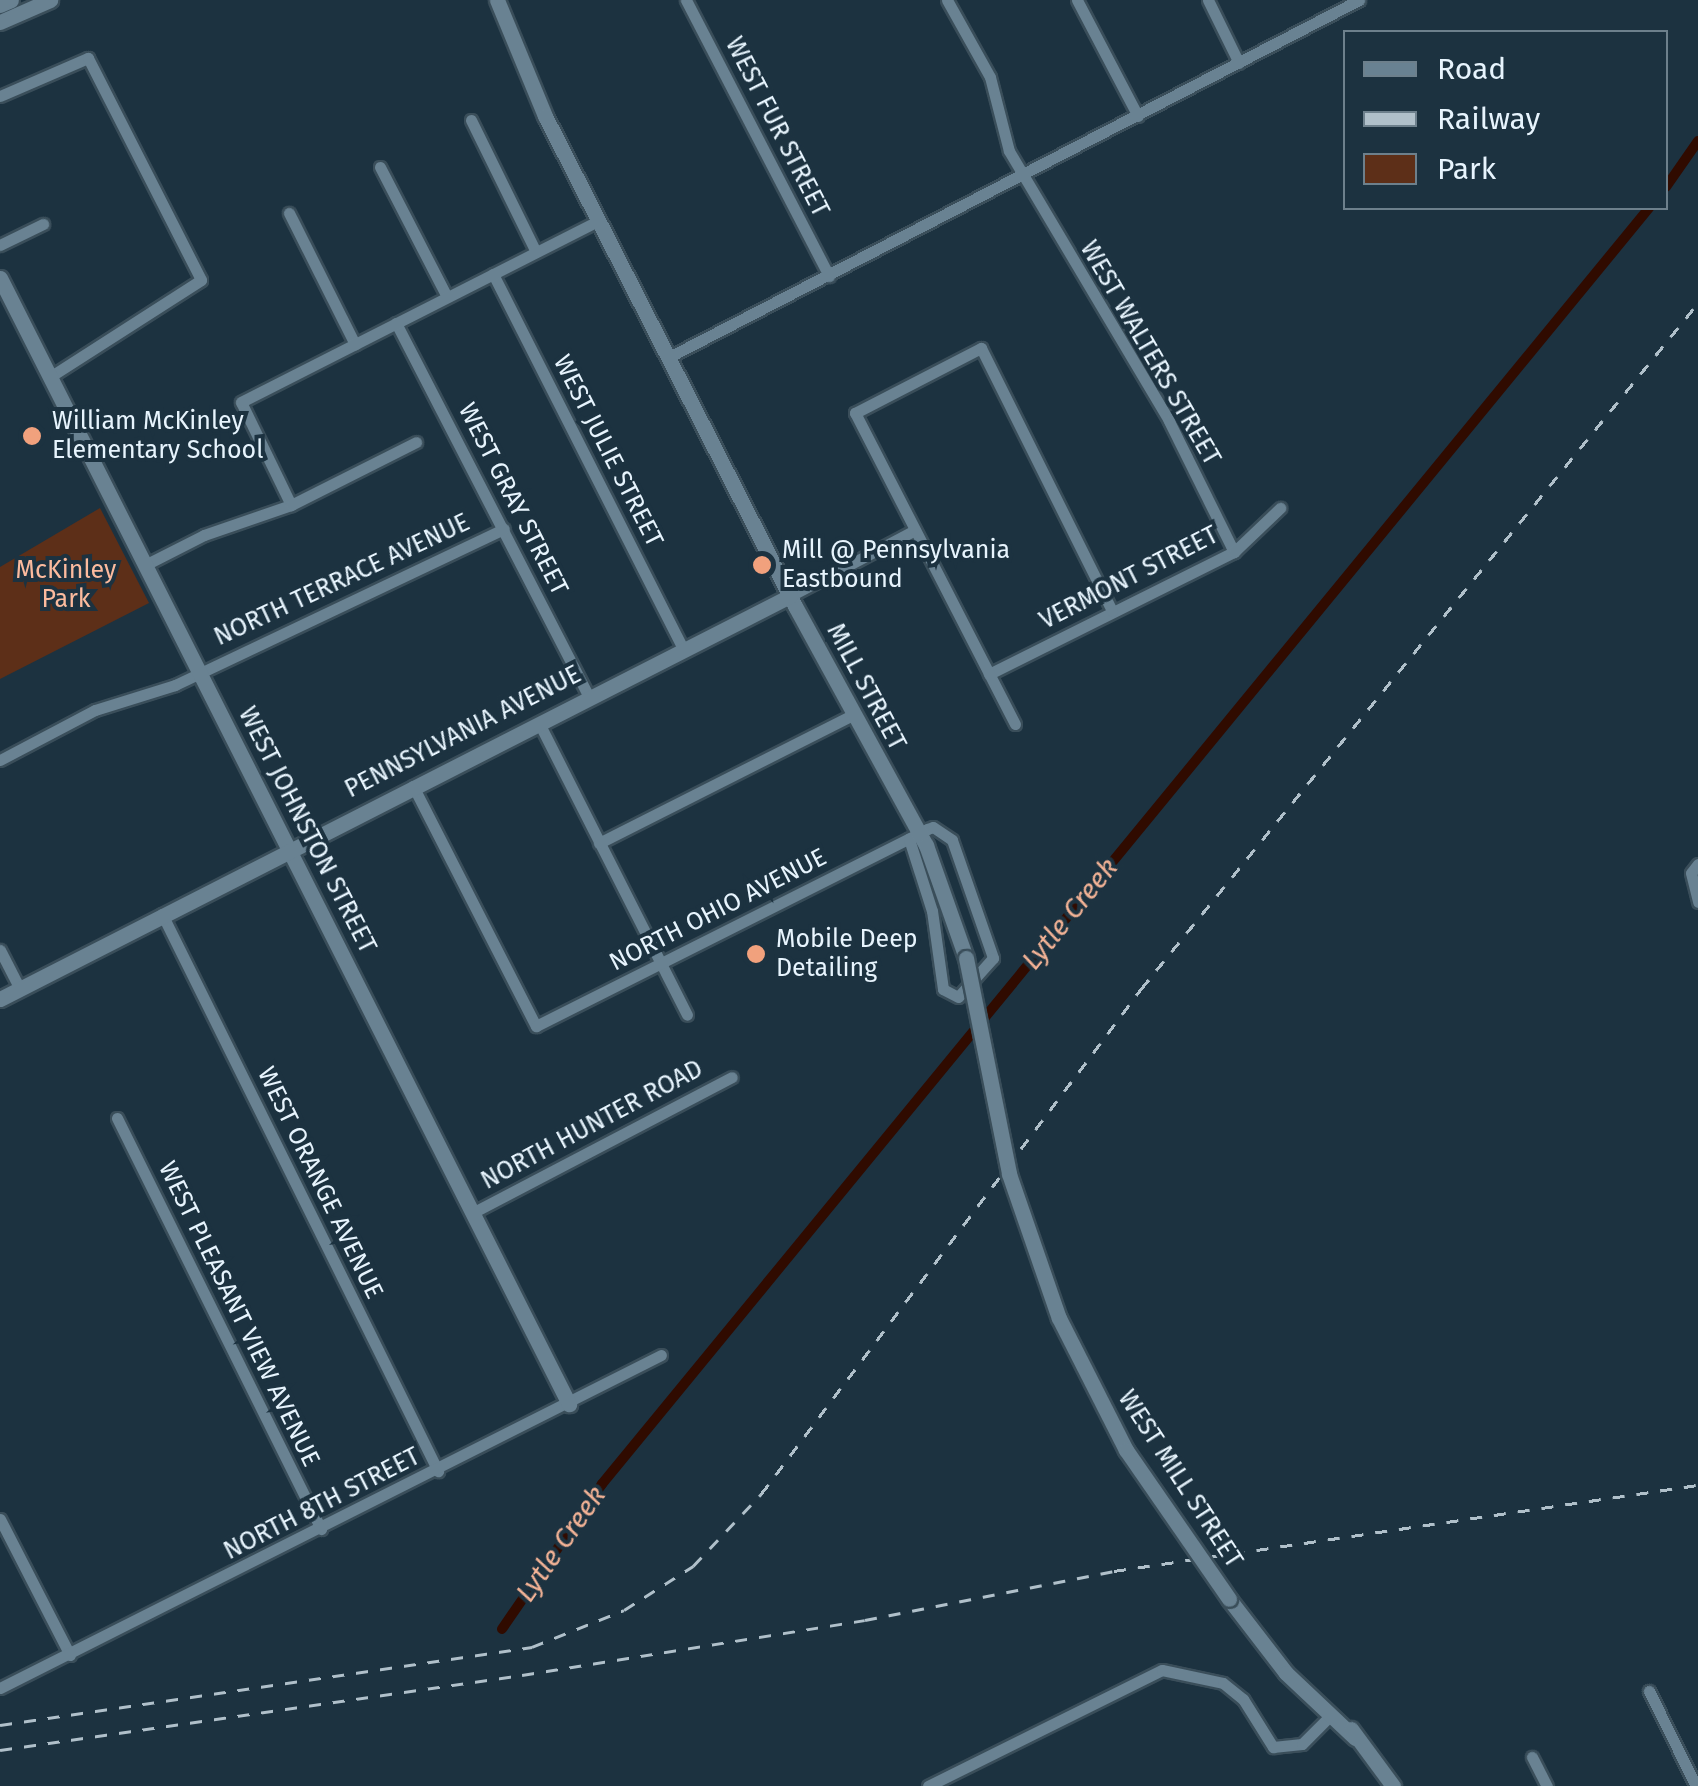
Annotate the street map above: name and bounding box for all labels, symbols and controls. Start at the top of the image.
legend [1343,30,1668,210]
street label: WEST FUR STREET [719,32,835,222]
text: Road [1437,51,1506,87]
text: Railway [1437,101,1540,137]
text: Park [1437,151,1496,187]
street label: WEST WALTERS STREET [1073,235,1227,471]
street label: WEST JULIE STREET [547,350,669,552]
street label: WEST GRAY STREET [452,398,574,600]
place label: William McKinley Elementary School [52,407,263,466]
marker: William McKinley Elementary School [21,425,43,447]
street label: NORTH TERRACE AVENUE [209,508,475,652]
street label: VERMONT STREET [1035,520,1223,636]
place label: Mill @ Pennsylvania Eastbound [782,536,1010,595]
marker: Mill @ Pennsylvania Eastbound [751,554,773,576]
park label: McKinley Park [16,556,116,615]
street label: MILL STREET [820,619,912,755]
street label: PENNSYLVANIA AVENUE [340,659,586,805]
street label: WEST JOHNSTON STREET [232,702,382,958]
street label: NORTH OHIO AVENUE [605,842,831,978]
water label: Lytle Creek [1015,851,1125,977]
place label: Mobile Deep Detailing [776,925,918,984]
marker: Mobile Deep Detailing [745,943,767,965]
street label: NORTH HUNTER ROAD [476,1054,708,1196]
street label: WEST ORANGE AVENUE [251,1062,389,1304]
street label: WEST PLEASANT VIEW AVENUE [152,1157,326,1471]
street label: WEST MILL STREET [1111,1385,1249,1573]
street label: NORTH 8TH STREET [219,1442,425,1566]
water label: Lytle Creek [509,1480,613,1608]

